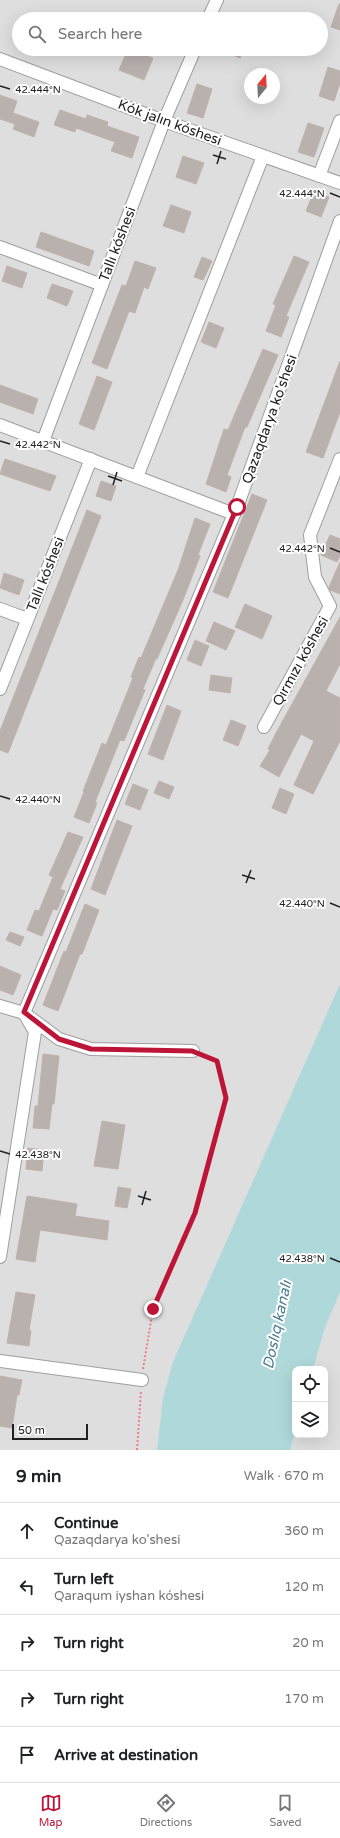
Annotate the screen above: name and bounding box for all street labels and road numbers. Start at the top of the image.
street label: Kók jalın kóshesi [116,96,224,149]
street label: Tallı kóshesi [95,204,140,284]
street label: Qazaqdarya ko'shesi [238,352,301,486]
street label: Tallı kóshesi [23,534,68,614]
street label: Qırmızı kóshesi [269,613,332,709]

